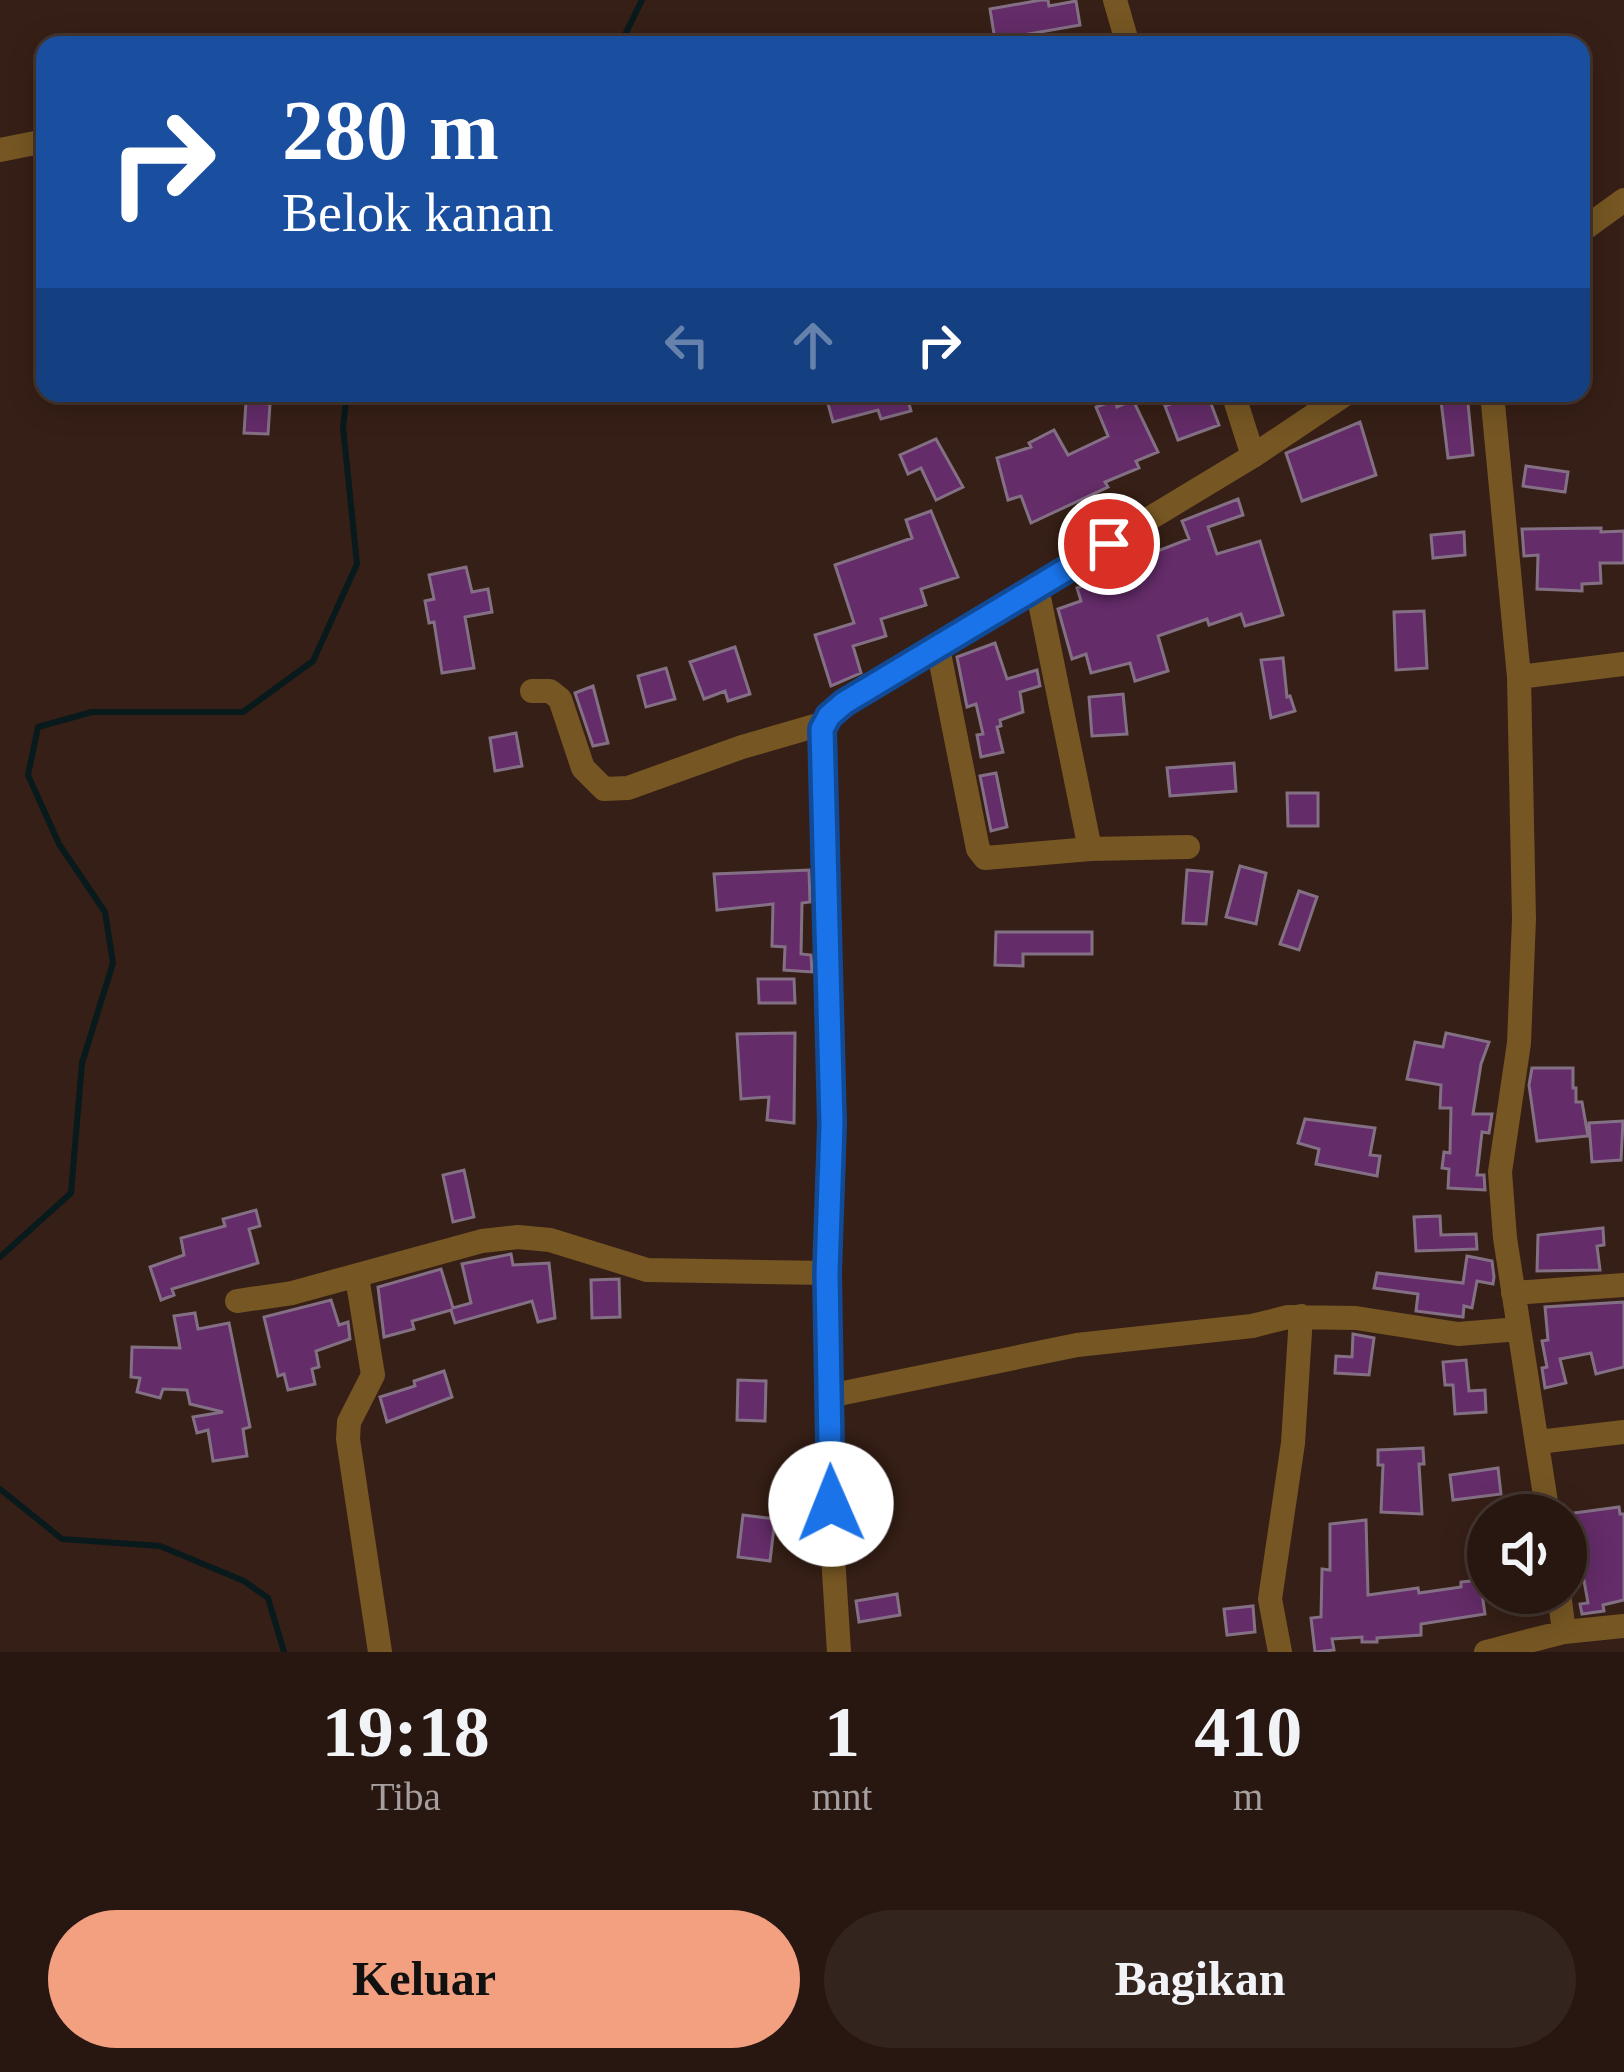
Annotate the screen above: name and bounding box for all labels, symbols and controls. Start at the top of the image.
icon: right [84,84,240,240]
text: 280 m [282,84,499,177]
text: Belok kanan [282,183,553,243]
icon: left [654,312,720,378]
icon: ahead [780,312,846,378]
icon: right [906,312,972,378]
pin [1058,493,1160,595]
icon: arrive [1076,511,1142,577]
position arrow [768,1441,894,1567]
map controls [1467,1494,1587,1614]
button: sound [1467,1494,1587,1614]
text: 19:18 [322,1692,490,1772]
text: 1 [824,1692,860,1772]
text: 410 [1194,1692,1302,1772]
text: Tiba [371,1775,441,1818]
text: mnt [812,1775,872,1818]
text: m [1233,1775,1263,1818]
button: Keluar [48,1910,800,2048]
button: Bagikan [824,1910,1576,2048]

